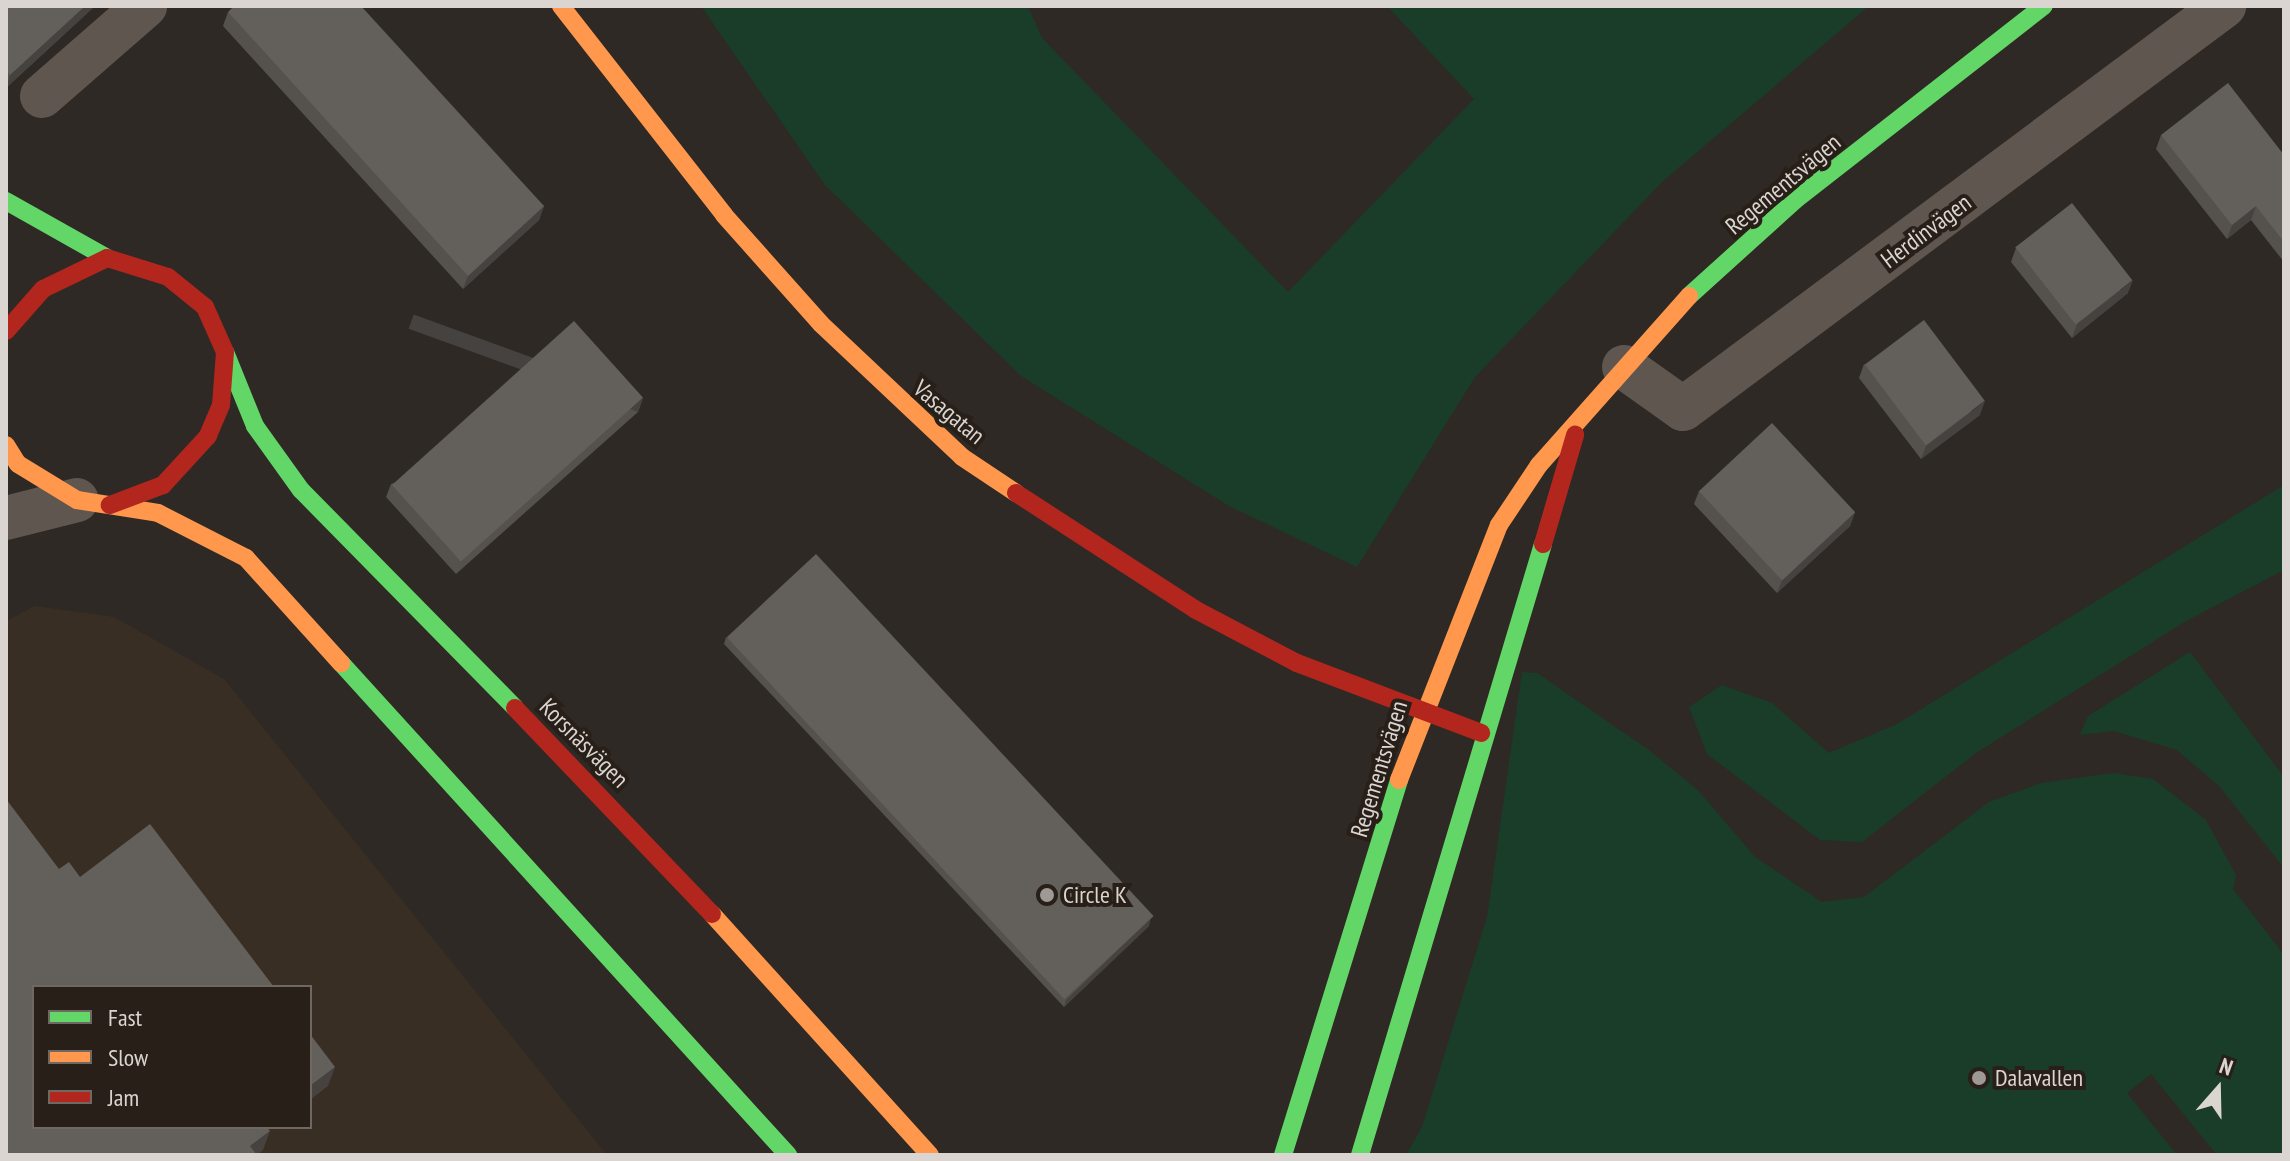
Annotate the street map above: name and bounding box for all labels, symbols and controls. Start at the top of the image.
street label: Regementsvägen [1720,128,1846,240]
street label: Herdinvägen [1875,188,1977,274]
street label: Vasagatan [908,374,990,450]
street label: Korsnäsvägen [534,693,634,793]
street label: Regementsvägen [1345,697,1413,841]
place label: Circle K [1063,881,1127,909]
marker: Circle K [1038,886,1056,904]
legend [32,985,312,1129]
text: Fast [108,1002,142,1033]
text: Slow [108,1042,148,1073]
north arrow [2178,1049,2258,1129]
text: N [2216,1051,2237,1082]
place label: Dalavallen [1995,1064,2083,1092]
marker: Dalavallen [1970,1069,1988,1087]
text: Jam [108,1082,139,1113]

